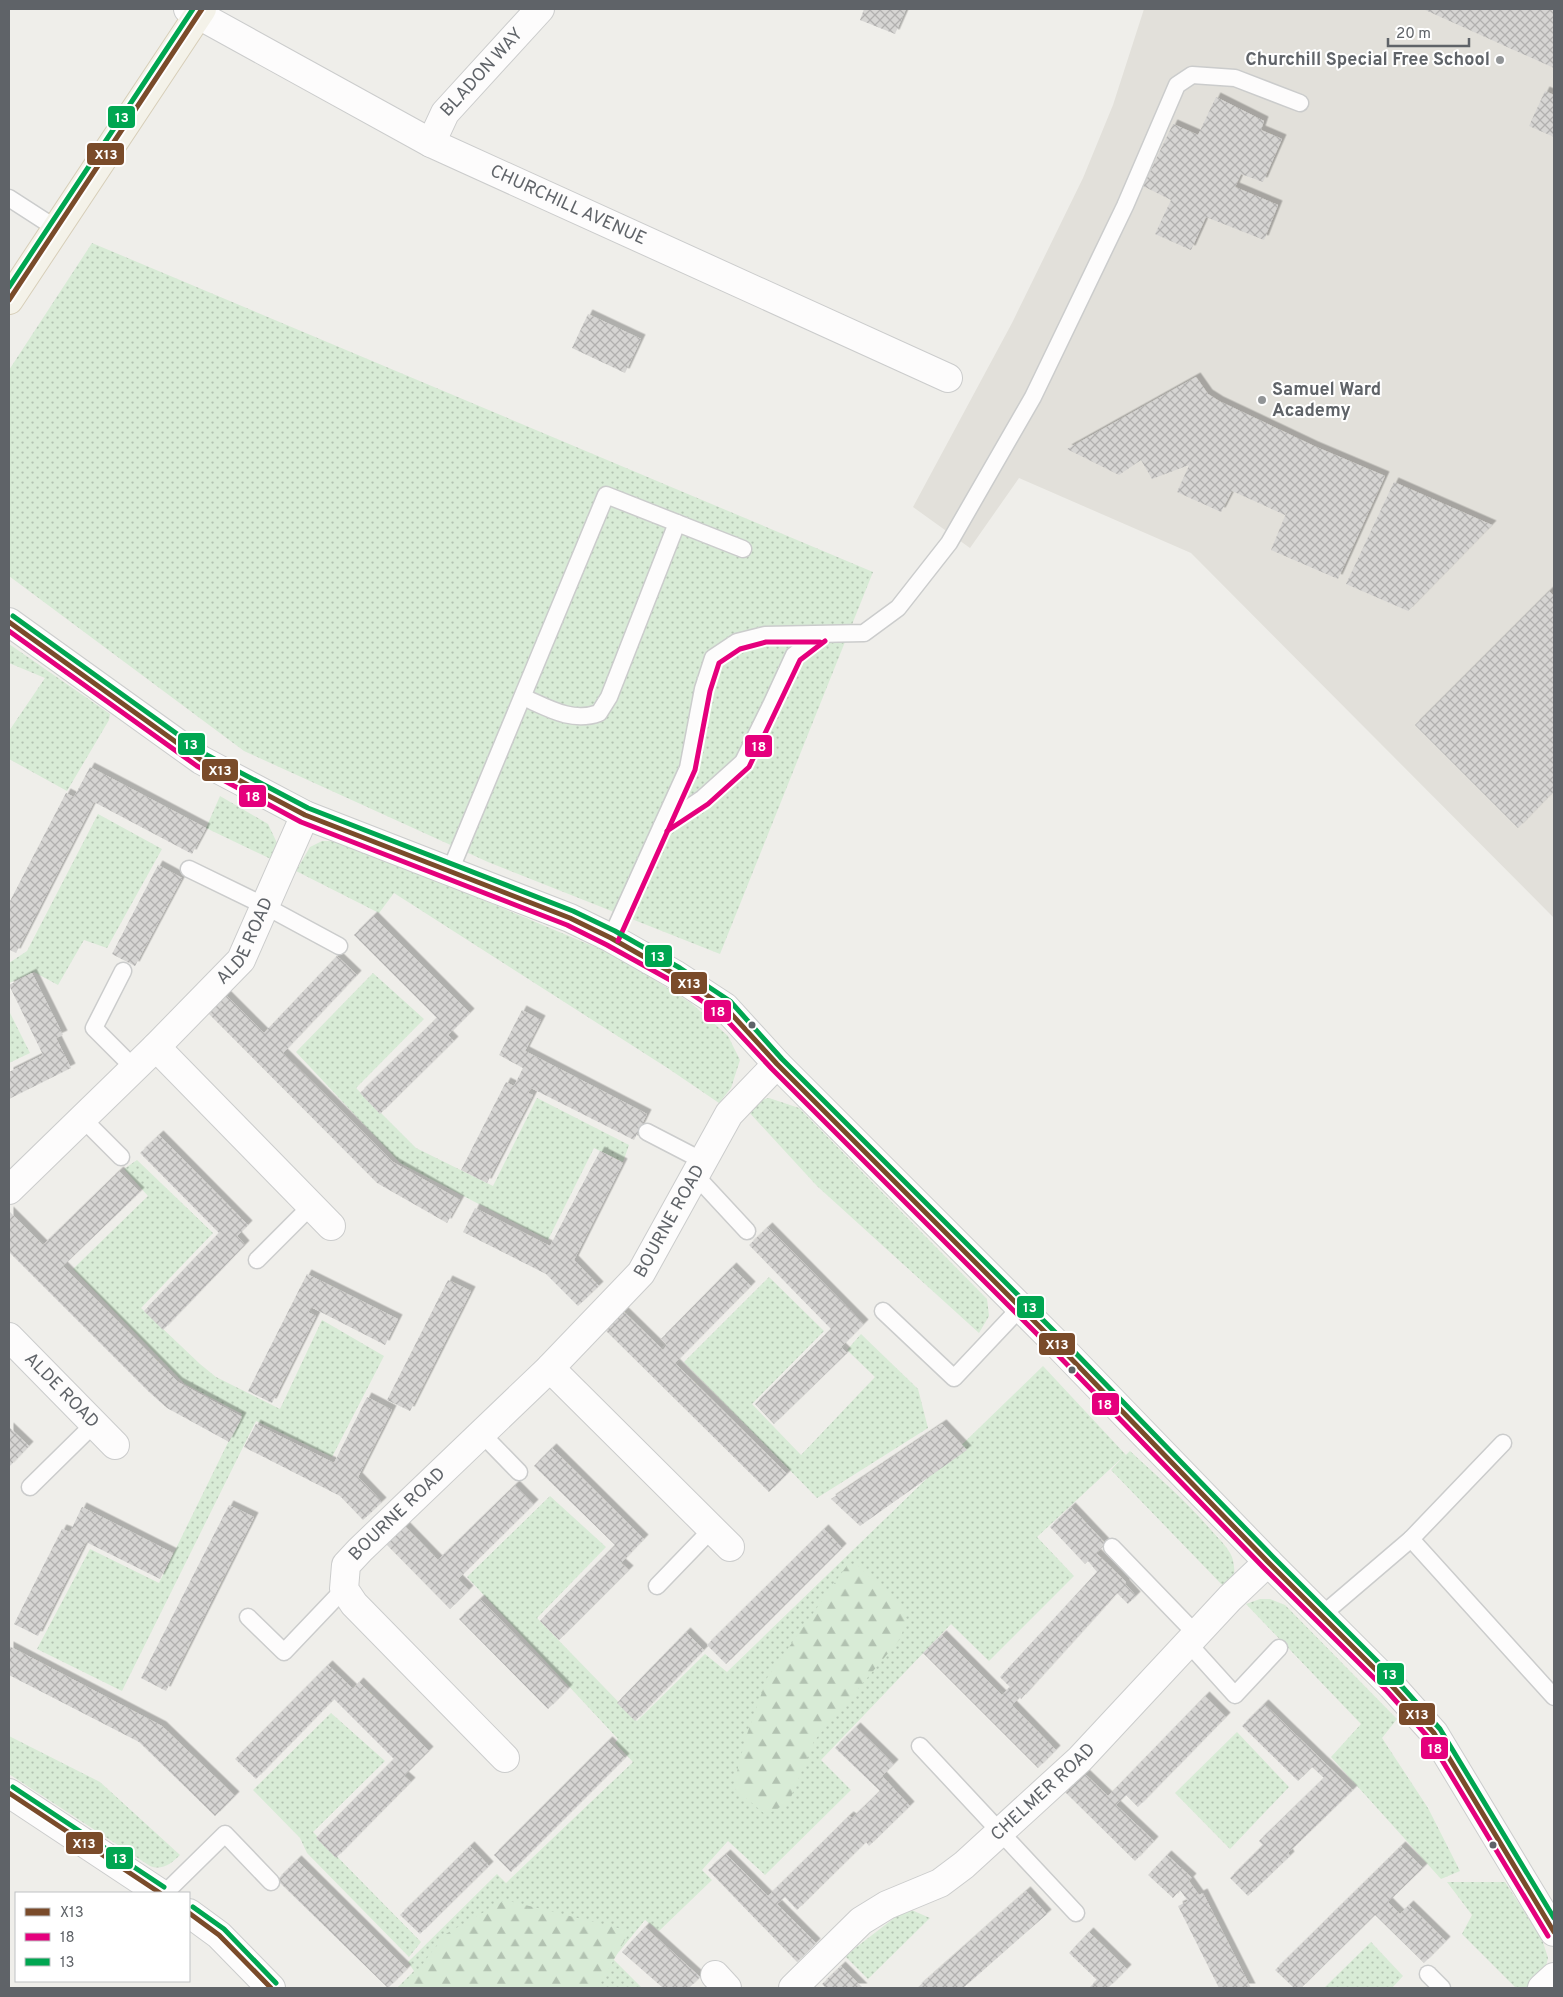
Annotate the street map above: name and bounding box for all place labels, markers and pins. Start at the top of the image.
place label: Churchill Special Free School [1245,49,1490,72]
marker: Churchill Special Free School [1494,54,1506,66]
place label: Samuel Ward Academy [1272,379,1381,423]
marker: Samuel Ward Academy [1256,394,1268,406]
unlabelled marker [747,1020,757,1030]
unlabelled marker [1067,1365,1077,1375]
unlabelled marker [1488,1840,1498,1850]

